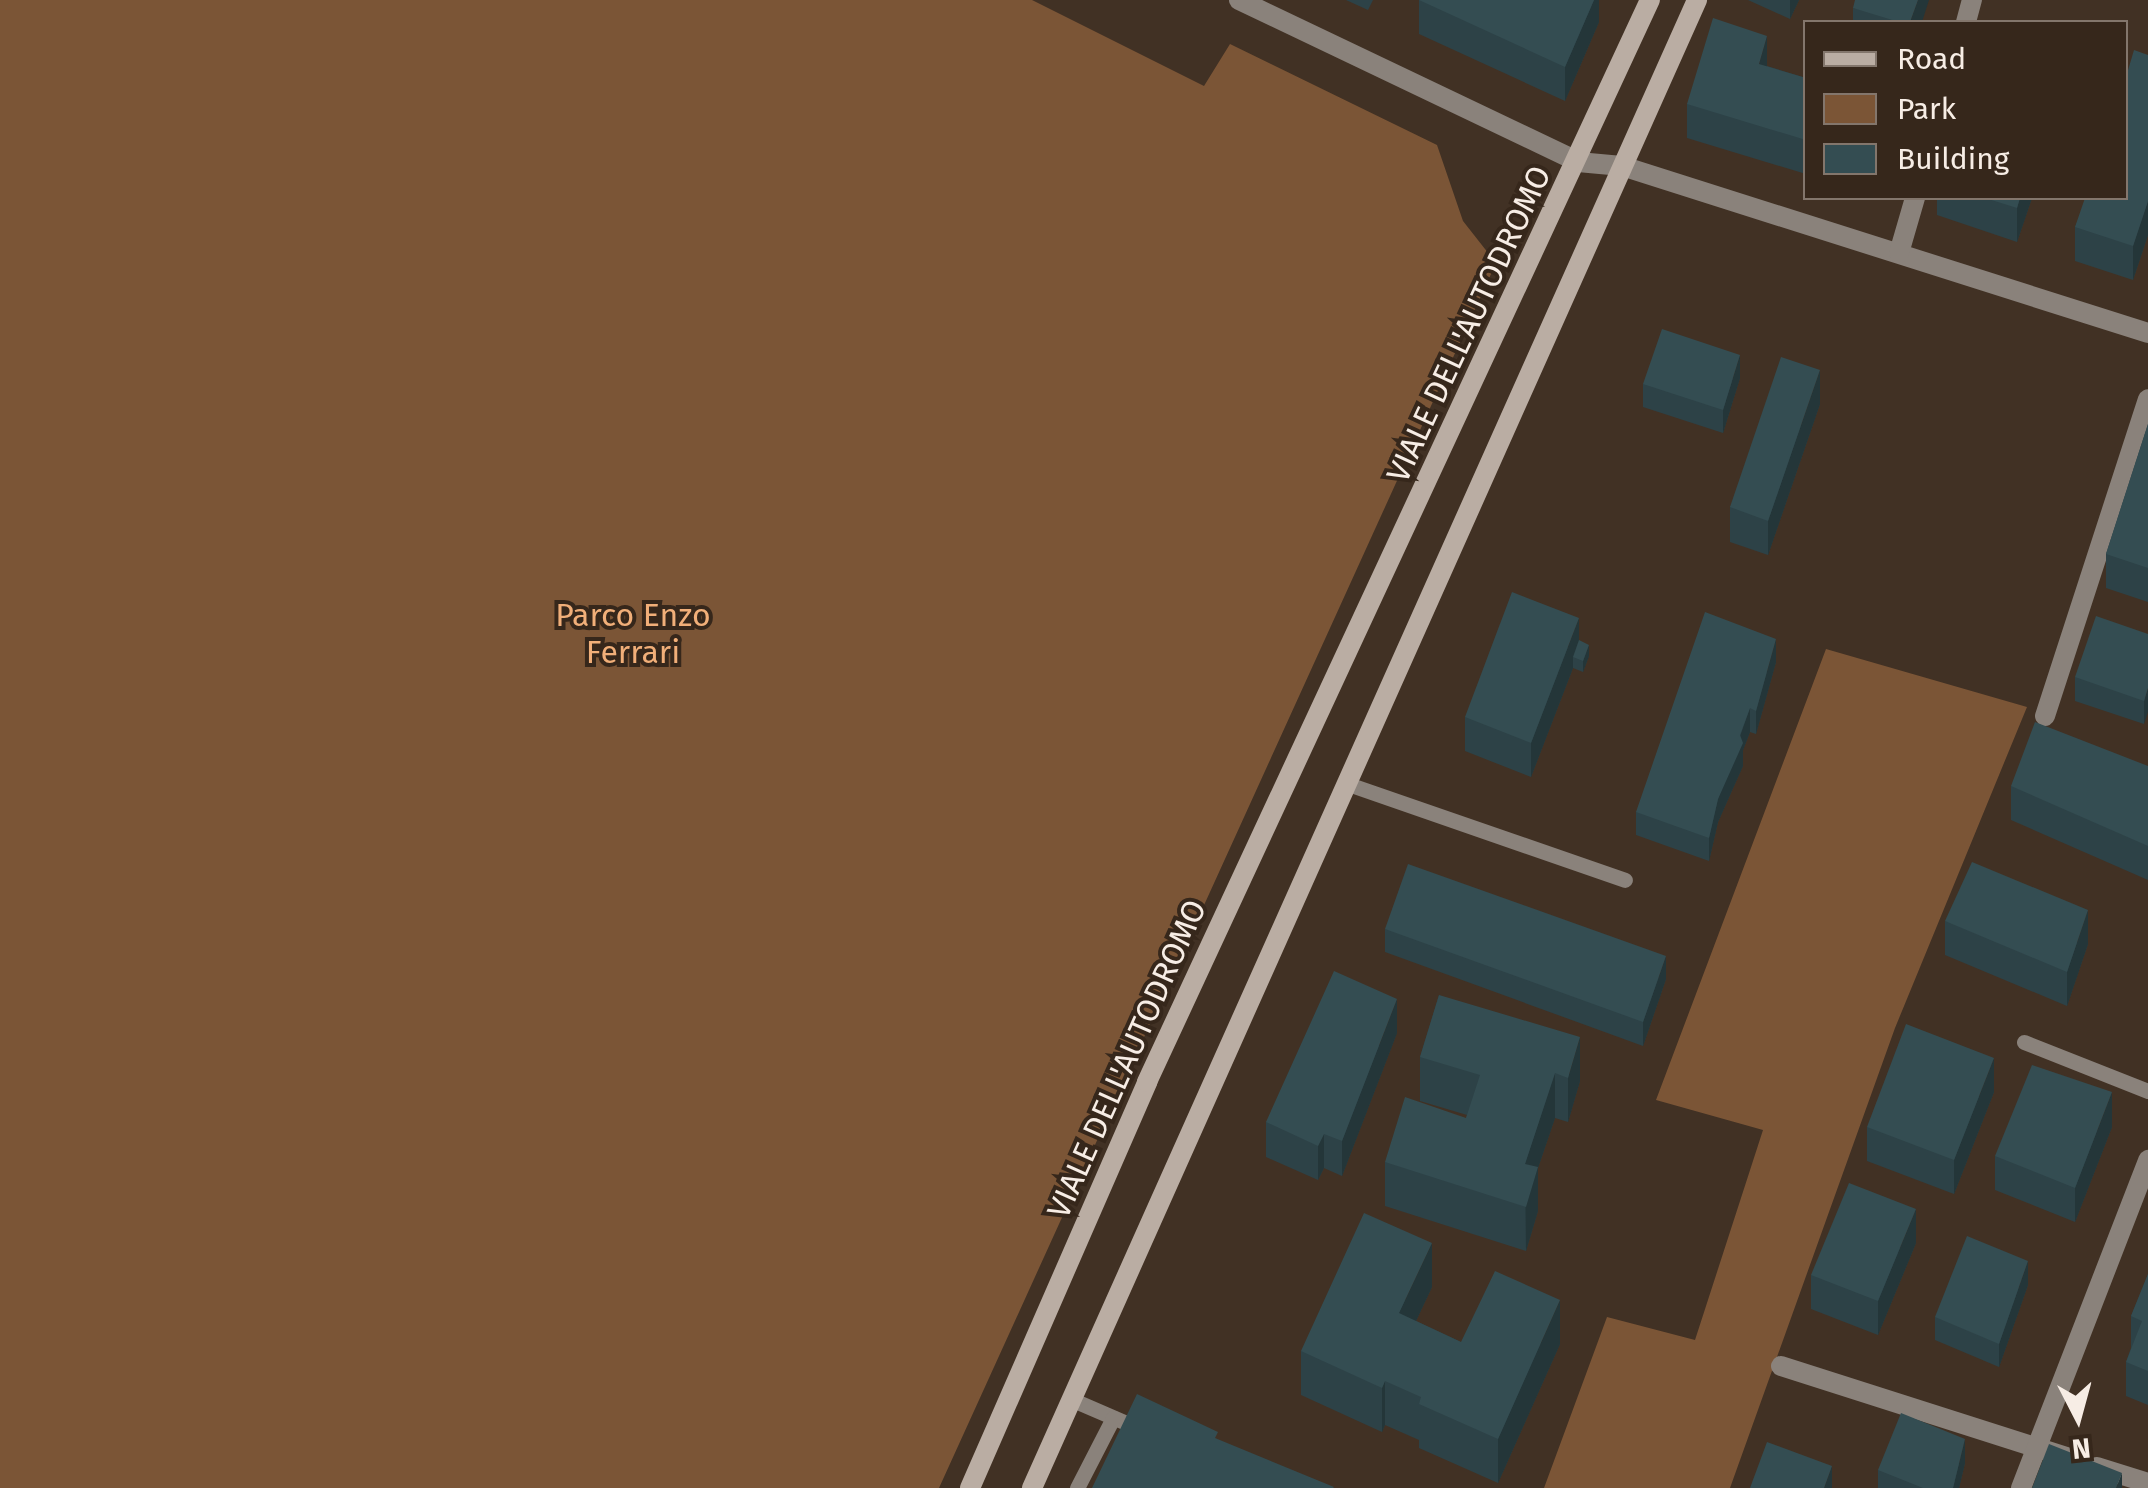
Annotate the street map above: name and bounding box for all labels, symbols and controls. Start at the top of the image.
legend [1803,20,2128,200]
text: Road [1897,41,1966,77]
text: Park [1897,91,1956,127]
text: Building [1897,141,2009,177]
street label: VIALE DELL'AUTODROMO [1379,160,1559,488]
park label: Parco Enzo Ferrari [555,597,711,672]
street label: VIALE DELL'AUTODROMO [1039,894,1215,1224]
north arrow [2028,1368,2128,1468]
text: N [2070,1431,2092,1466]

